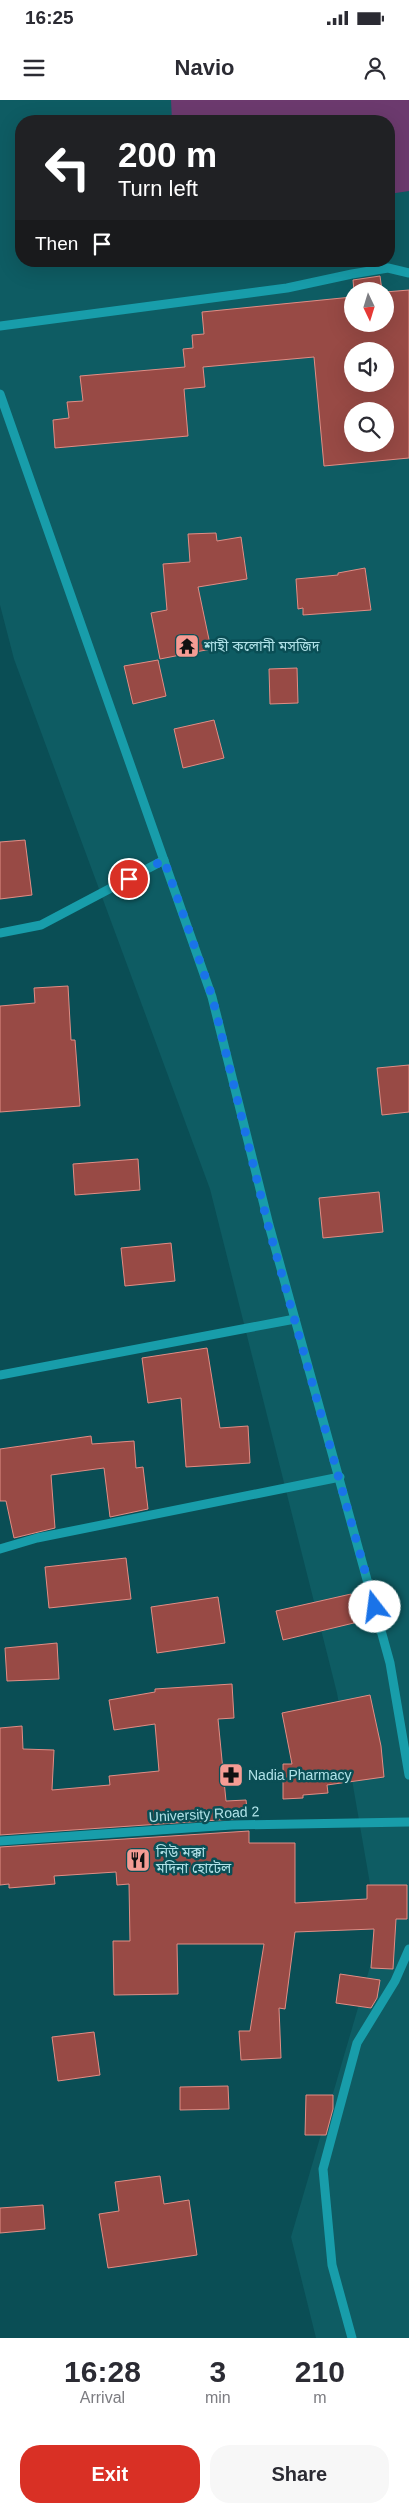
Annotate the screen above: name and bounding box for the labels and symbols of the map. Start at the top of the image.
north arrow [344,282,394,332]
temple icon: শাহী কলোনী মসজিদ [174,633,200,659]
place label: শাহী কলোনী মসজিদ [203,638,320,654]
pin [108,858,150,900]
position arrow [348,1580,400,1632]
pharmacy icon: Nadia Pharmacy [218,1762,244,1788]
place label: Nadia Pharmacy [248,1767,352,1783]
street label: University Road 2 [148,1803,260,1825]
place label: নিউ মক্কা মদিনা হোটেল [155,1844,232,1876]
restaurant icon: নিউ মক্কা মদিনা হোটেল [125,1847,151,1873]

